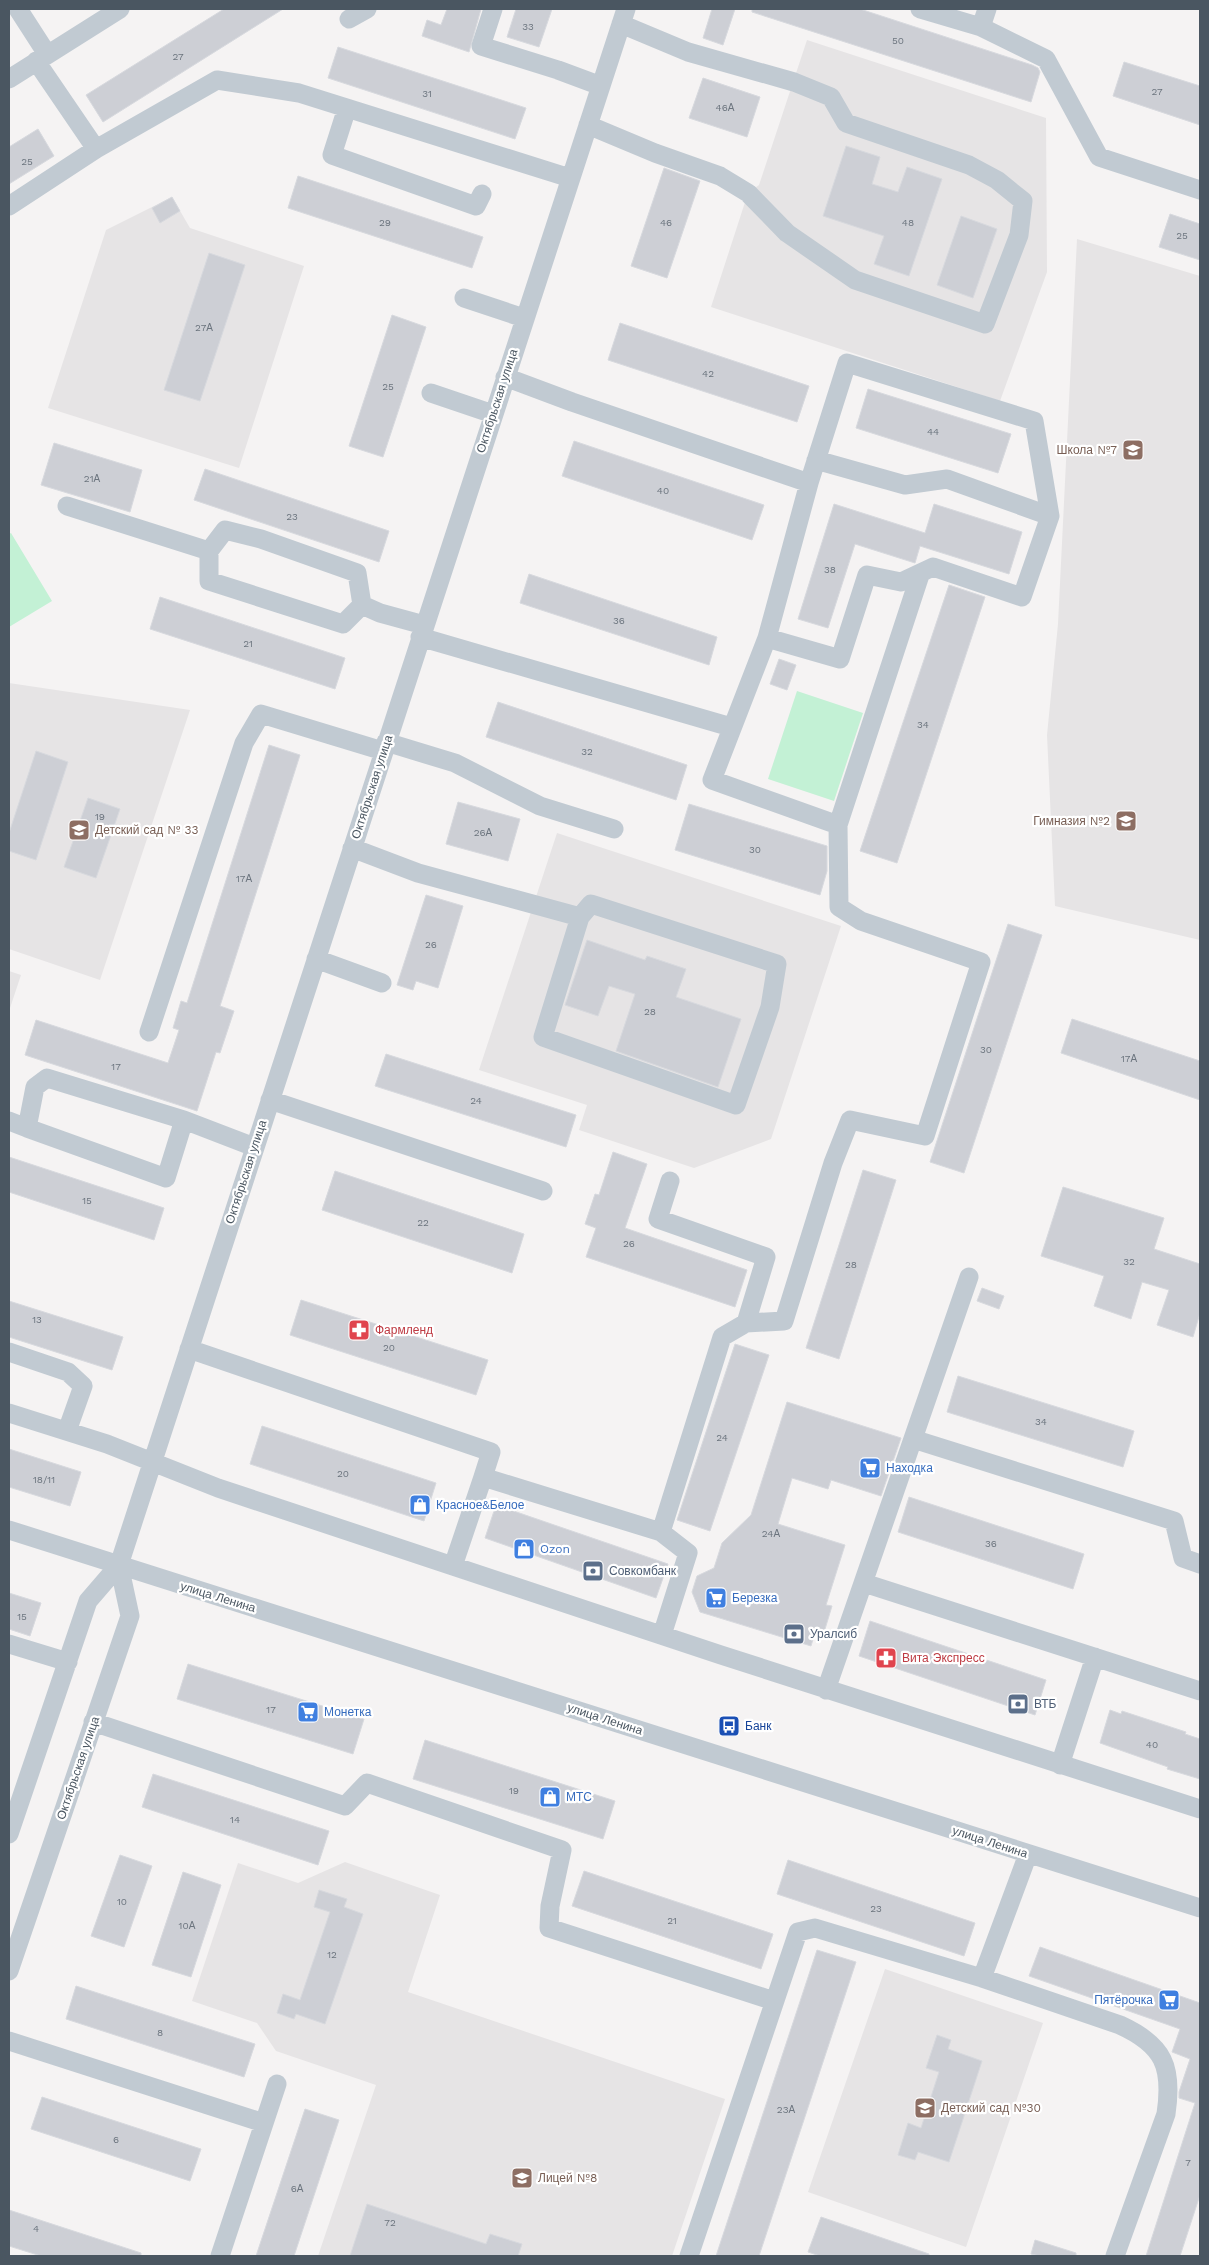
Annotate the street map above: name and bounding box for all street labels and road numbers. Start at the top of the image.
street label: Октябрьская улица [474,347,520,455]
street label: Октябрьская улица [349,733,395,841]
street label: Октябрьская улица [223,1118,269,1226]
street label: улица Ленина [179,1579,258,1615]
street label: улица Ленина [566,1700,645,1738]
street label: Октябрьская улица [54,1714,102,1821]
street label: улица Ленина [951,1823,1030,1861]

